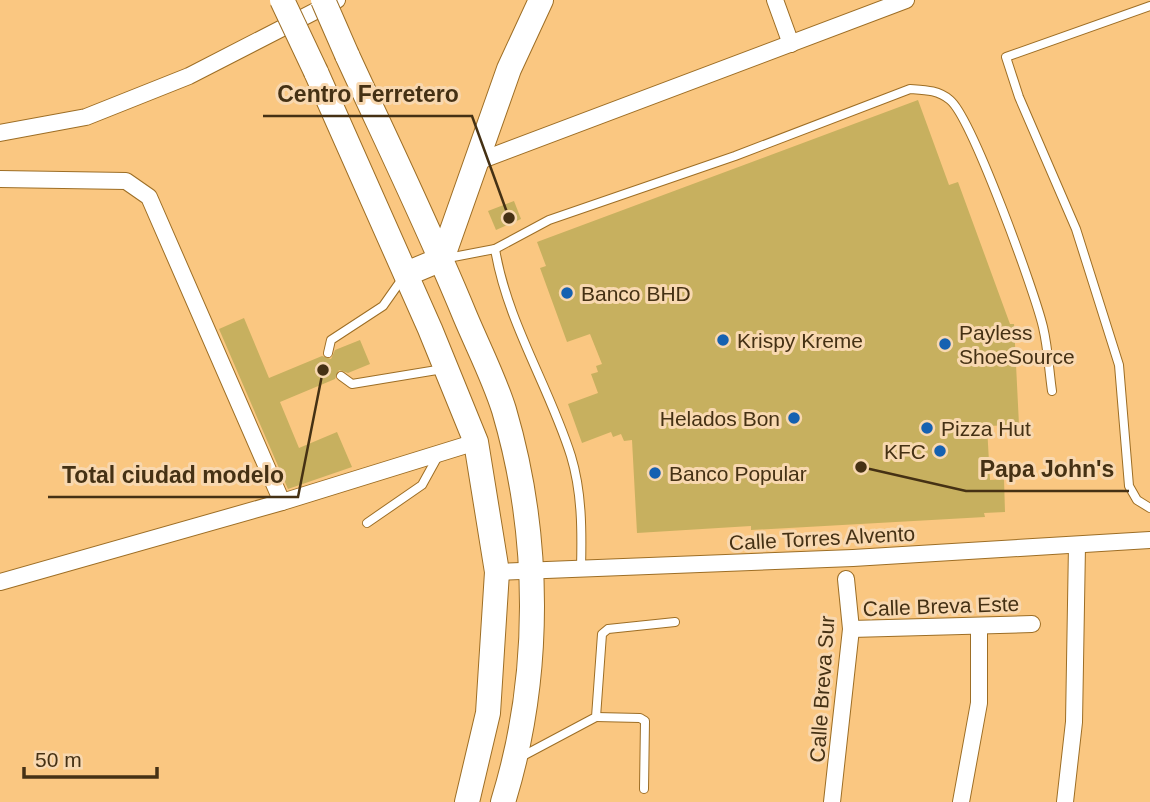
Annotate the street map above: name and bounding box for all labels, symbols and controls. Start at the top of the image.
callout: Centro Ferretero [263,72,472,116]
text: Centro Ferretero [277,81,459,107]
place label: Banco BHD [581,282,691,305]
marker: Banco BHD [559,285,575,301]
place label: Payless ShoeSource [959,321,1075,368]
place label: Krispy Kreme [737,329,863,352]
marker: Krispy Kreme [715,332,731,348]
marker: Payless ShoeSource [937,336,953,352]
place label: Helados Bon [660,407,780,430]
marker: Helados Bon [786,410,802,426]
place label: Pizza Hut [941,417,1031,440]
marker: Pizza Hut [919,420,935,436]
place label: KFC [884,440,926,463]
marker: KFC [932,443,948,459]
callout: Papa John's [966,447,1129,491]
callout: Total ciudad modelo [48,453,298,497]
text: Papa John's [980,456,1114,482]
text: Total ciudad modelo [62,462,284,488]
place label: Banco Popular [669,462,807,485]
marker: Banco Popular [647,465,663,481]
street label: Calle Torres Alvento [728,522,916,554]
street label: Calle Breva Este [862,592,1020,620]
street label: Calle Breva Sur [805,615,839,763]
scale bar [24,736,158,780]
text: 50 m [35,748,82,771]

